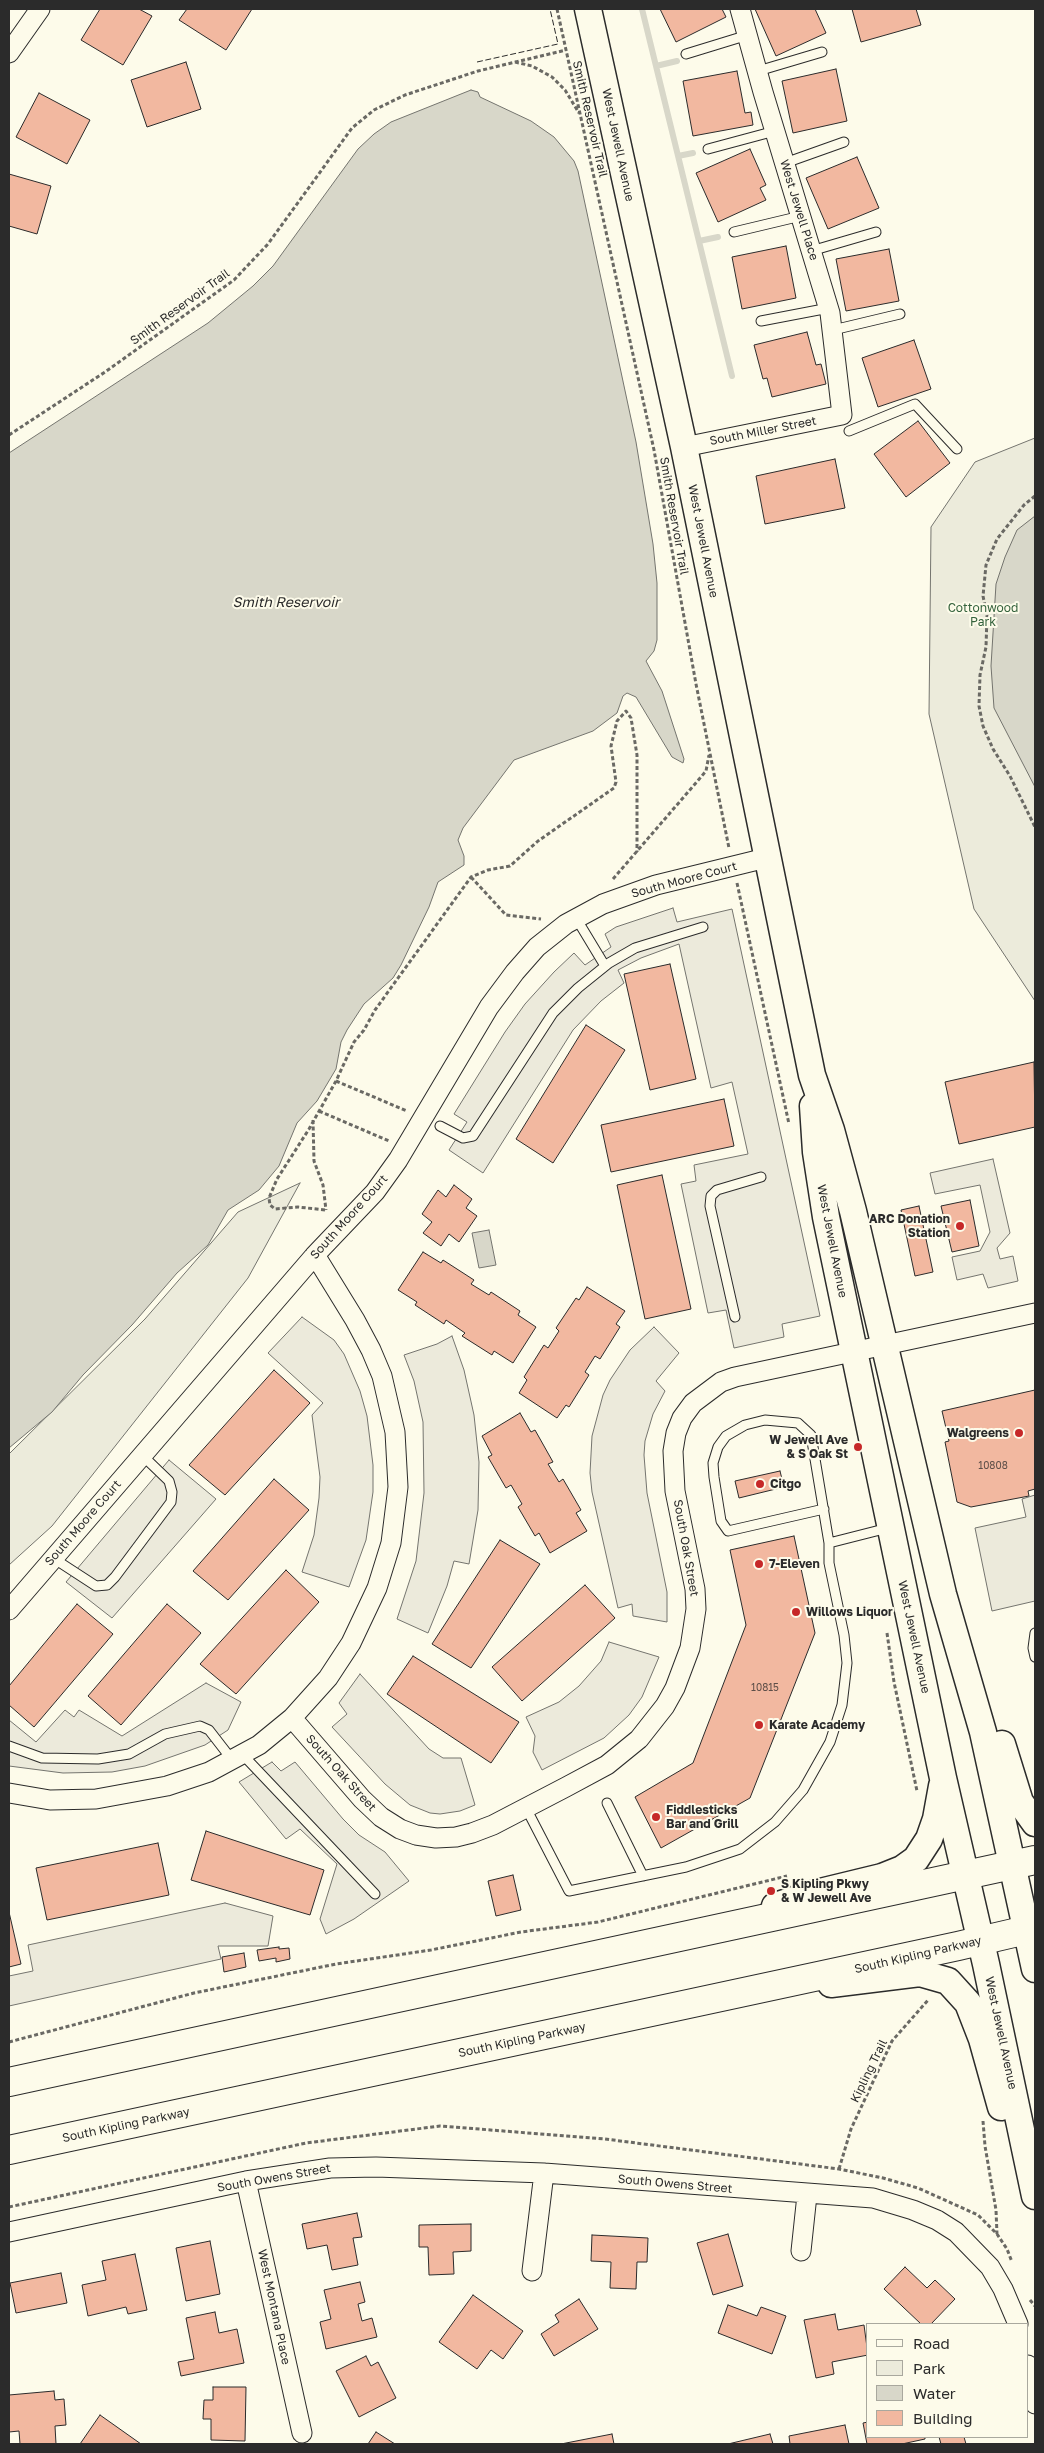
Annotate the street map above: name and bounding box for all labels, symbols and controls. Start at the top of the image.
street label: Smith Reservoir Trail [570,59,610,179]
street label: West Jewell Avenue [599,87,637,203]
street label: West Jewell Place [777,158,821,262]
street label: Smith Reservoir Trail [127,266,233,348]
street label: South Miller Street [708,414,818,448]
street label: Smith Reservoir Trail [657,456,691,576]
street label: West Jewell Avenue [685,483,721,599]
water label: Smith Reservoir [233,595,339,611]
park label: Cottonwood Park [948,601,1018,629]
street label: South Moore Court [630,859,738,901]
street label: South Moore Court [307,1172,391,1262]
street label: West Jewell Avenue [814,1183,850,1299]
place label: ARC Donation Station [869,1212,950,1240]
marker: ARC Donation Station [954,1220,966,1232]
place label: Walgreens [947,1426,1009,1440]
marker: Walgreens [1013,1427,1025,1439]
place label: W Jewell Ave & S Oak St [769,1433,848,1461]
marker: W Jewell Ave & S Oak St [852,1441,864,1453]
house number: 10808 [978,1460,1008,1472]
street label: South Moore Court [42,1477,124,1569]
place label: Citgo [770,1477,801,1491]
marker: Citgo [754,1478,766,1490]
street label: South Oak Street [670,1498,702,1598]
place label: 7-Eleven [769,1557,820,1571]
marker: 7-Eleven [753,1558,765,1570]
street label: West Jewell Avenue [895,1579,933,1695]
place label: Willows Liquor [806,1605,893,1619]
marker: Willows Liquor [790,1606,802,1618]
house number: 10815 [751,1682,779,1694]
place label: Karate Academy [769,1718,865,1732]
marker: Karate Academy [753,1719,765,1731]
street label: South Oak Street [303,1732,379,1814]
place label: Fiddlesticks Bar and Grill [666,1803,739,1831]
marker: Fiddlesticks Bar and Grill [650,1811,662,1823]
place label: S Kipling Pkwy & W Jewell Ave [781,1877,871,1905]
marker: S Kipling Pkwy & W Jewell Ave [765,1885,777,1897]
street label: South Kipling Parkway [853,1933,983,1977]
street label: West Jewell Avenue [982,1975,1020,2091]
street label: South Kipling Parkway [457,2019,587,2061]
street label: Kipling Trail [848,2037,890,2105]
street label: South Kipling Parkway [61,2104,191,2146]
street label: South Owens Street [216,2161,332,2195]
street label: South Owens Street [617,2172,733,2196]
street label: West Montana Place [255,2248,293,2366]
legend [866,2323,1029,2438]
text: Road [913,2334,950,2352]
text: Park [913,2359,945,2377]
text: Water [913,2384,956,2402]
text: Building [913,2409,973,2427]

